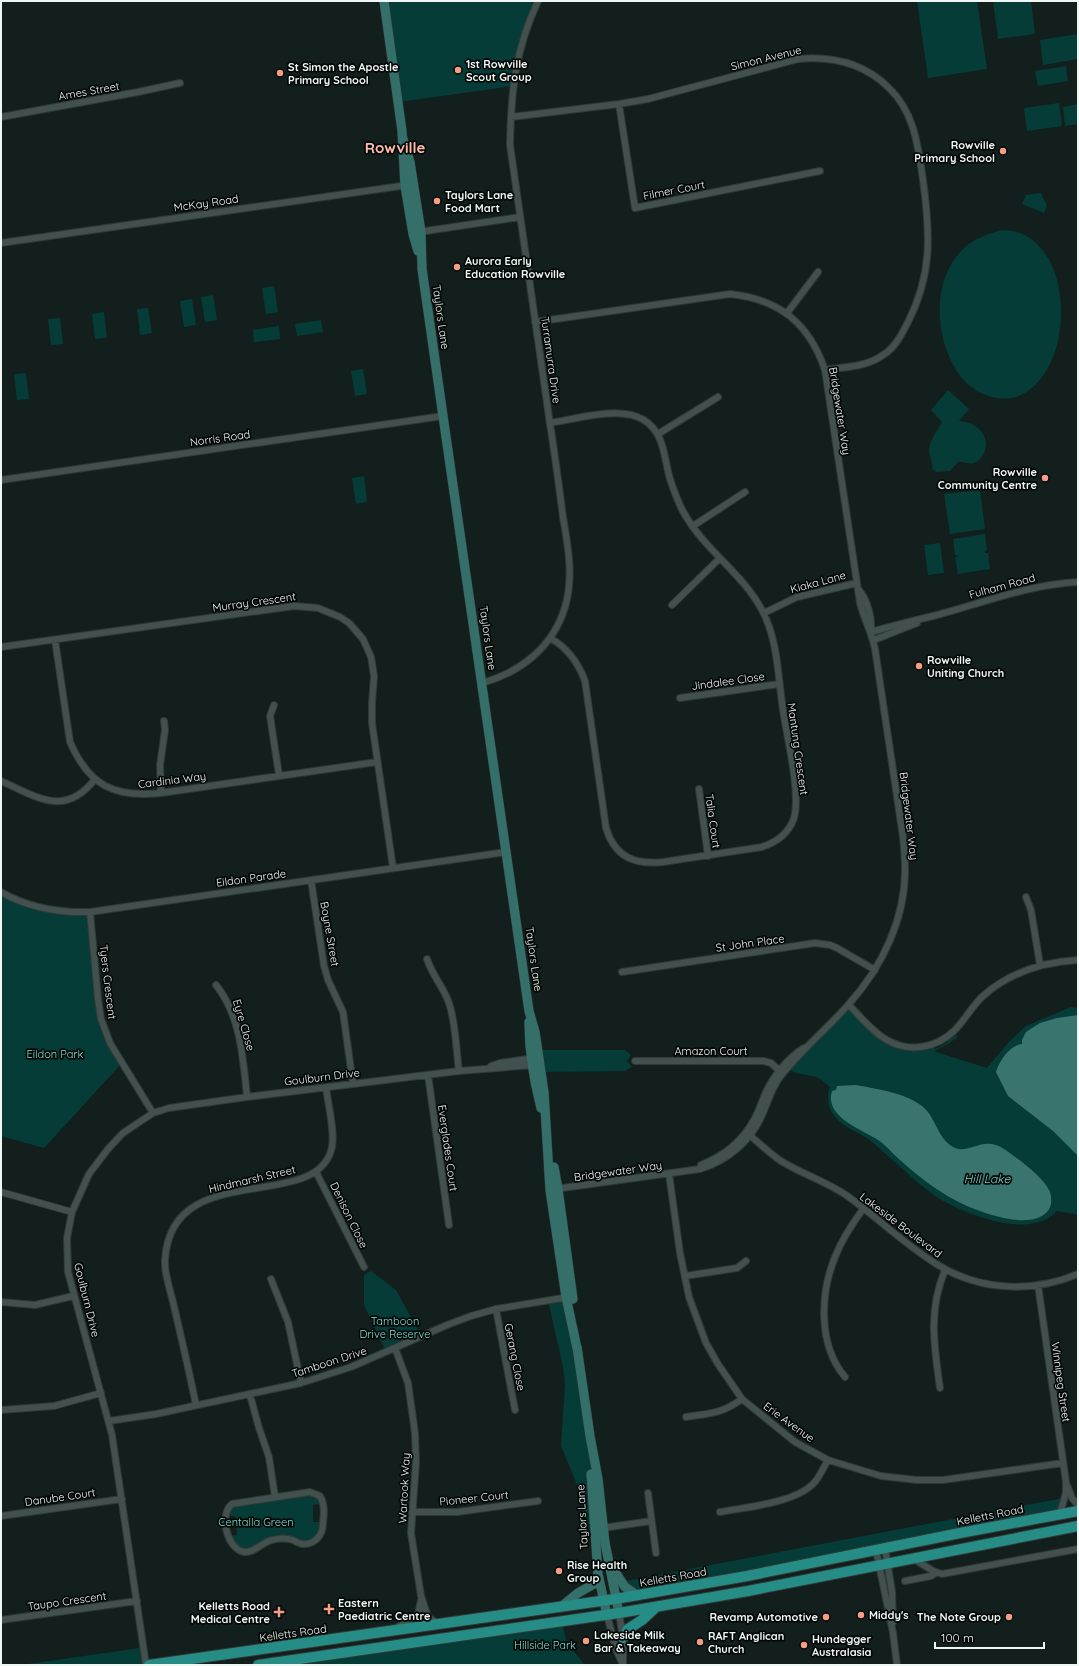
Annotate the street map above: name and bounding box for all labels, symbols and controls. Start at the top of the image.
street label: Simon Avenue [729,42,803,74]
place label: 1st Rowville Scout Group [466,57,532,84]
place label: St Simon the Apostle Primary School [288,60,399,87]
marker: 1st Rowville Scout Group [453,65,463,75]
marker: St Simon the Apostle Primary School [275,68,285,78]
street label: Ames Street [57,79,121,103]
district label: Rowville [365,138,425,157]
place label: Rowville Primary School [914,138,996,165]
marker: Rowville Primary School [998,146,1008,156]
street label: Filmer Court [642,177,706,203]
place label: Taylors Lane Food Mart [445,188,514,215]
street label: McKay Road [173,192,239,214]
marker: Taylors Lane Food Mart [432,196,442,206]
place label: Aurora Early Education Rowville [465,254,566,281]
marker: Aurora Early Education Rowville [452,262,462,272]
street label: Taylors Lane [430,284,452,350]
street label: Turramurra Drive [538,316,564,404]
street label: Bridgewater Way [826,366,854,456]
street label: Norris Road [189,427,251,449]
place label: Rowville Community Centre [938,465,1038,492]
marker: Rowville Community Centre [1040,473,1050,483]
street label: Kiaka Lane [789,568,847,596]
street label: Fulham Road [967,570,1037,602]
street label: Murray Crescent [211,589,297,615]
street label: Taylors Lane [477,605,499,671]
place label: Rowville Uniting Church [927,653,1004,680]
marker: Rowville Uniting Church [914,661,924,671]
street label: Jindalee Close [690,669,766,693]
street label: Mantung Crescent [785,702,811,796]
street label: Cardinia Way [137,769,207,791]
street label: Bridgewater Way [897,771,921,861]
street label: Talia Court [702,793,724,849]
street label: Eildon Parade [215,866,287,890]
street label: Boyne Street [317,900,343,968]
street label: Taylors Lane [523,926,545,992]
street label: St John Place [715,931,785,955]
street label: Tyers Crescent [96,944,120,1020]
street label: Eyre Close [230,997,258,1053]
street label: Amazon Court [674,1044,748,1058]
park label: Eildon Park [27,1047,84,1061]
street label: Goulburn Drive [283,1065,361,1089]
street label: Everglades Court [435,1104,461,1192]
street label: Bridgewater Way [573,1158,663,1184]
street label: Hindmarsh Street [207,1162,297,1196]
water label: Hill Lake [964,1171,1012,1186]
street label: Denison Close [327,1180,371,1250]
street label: Lakeside Boulevard [857,1189,945,1261]
street label: Goulburn Drive [71,1261,103,1339]
park label: Tamboon Drive Reserve [359,1314,431,1341]
street label: Gerang Close [502,1322,528,1392]
street label: Winnipeg Street [1048,1341,1074,1423]
street label: Tamboon Drive [290,1343,368,1381]
street label: Erie Avenue [761,1399,817,1445]
street label: Wartook Way [395,1452,413,1524]
street label: Taylors Lane [573,1484,591,1550]
street label: Danube Court [24,1485,96,1509]
street label: Pioneer Court [439,1487,510,1509]
street label: Kelletts Road [955,1502,1025,1528]
park label: Centalla Green [218,1515,294,1529]
place label: Rise Health Group [567,1558,627,1585]
street label: Kelletts Road [638,1564,708,1590]
marker: Rise Health Group [554,1566,564,1576]
street label: Taupo Crescent [27,1589,107,1613]
place label: Eastern Paediatric Centre [338,1596,431,1623]
place label: Kelletts Road Medical Centre [191,1599,270,1626]
marker: Eastern Paediatric Centre [323,1603,335,1615]
marker: Kelletts Road Medical Centre [273,1606,285,1618]
place label: Middy's [869,1608,909,1622]
place label: Revamp Automotive [709,1610,818,1624]
marker: Middy's [856,1610,866,1620]
place label: The Note Group [917,1610,1001,1624]
marker: Revamp Automotive [821,1612,831,1622]
marker: The Note Group [1004,1612,1014,1622]
street label: Kelletts Road [258,1621,328,1645]
scale bar [935,1624,1044,1650]
place label: Lakeside Milk Bar & Takeaway [594,1628,681,1655]
place label: RAFT Anglican Church [708,1629,784,1656]
text: 100 m [941,1630,974,1645]
place label: Hundegger Australasia [812,1632,872,1659]
marker: Lakeside Milk Bar & Takeaway [581,1636,591,1646]
marker: RAFT Anglican Church [695,1637,705,1647]
park label: Hillside Park [514,1638,576,1652]
marker: Hundegger Australasia [799,1640,809,1650]

